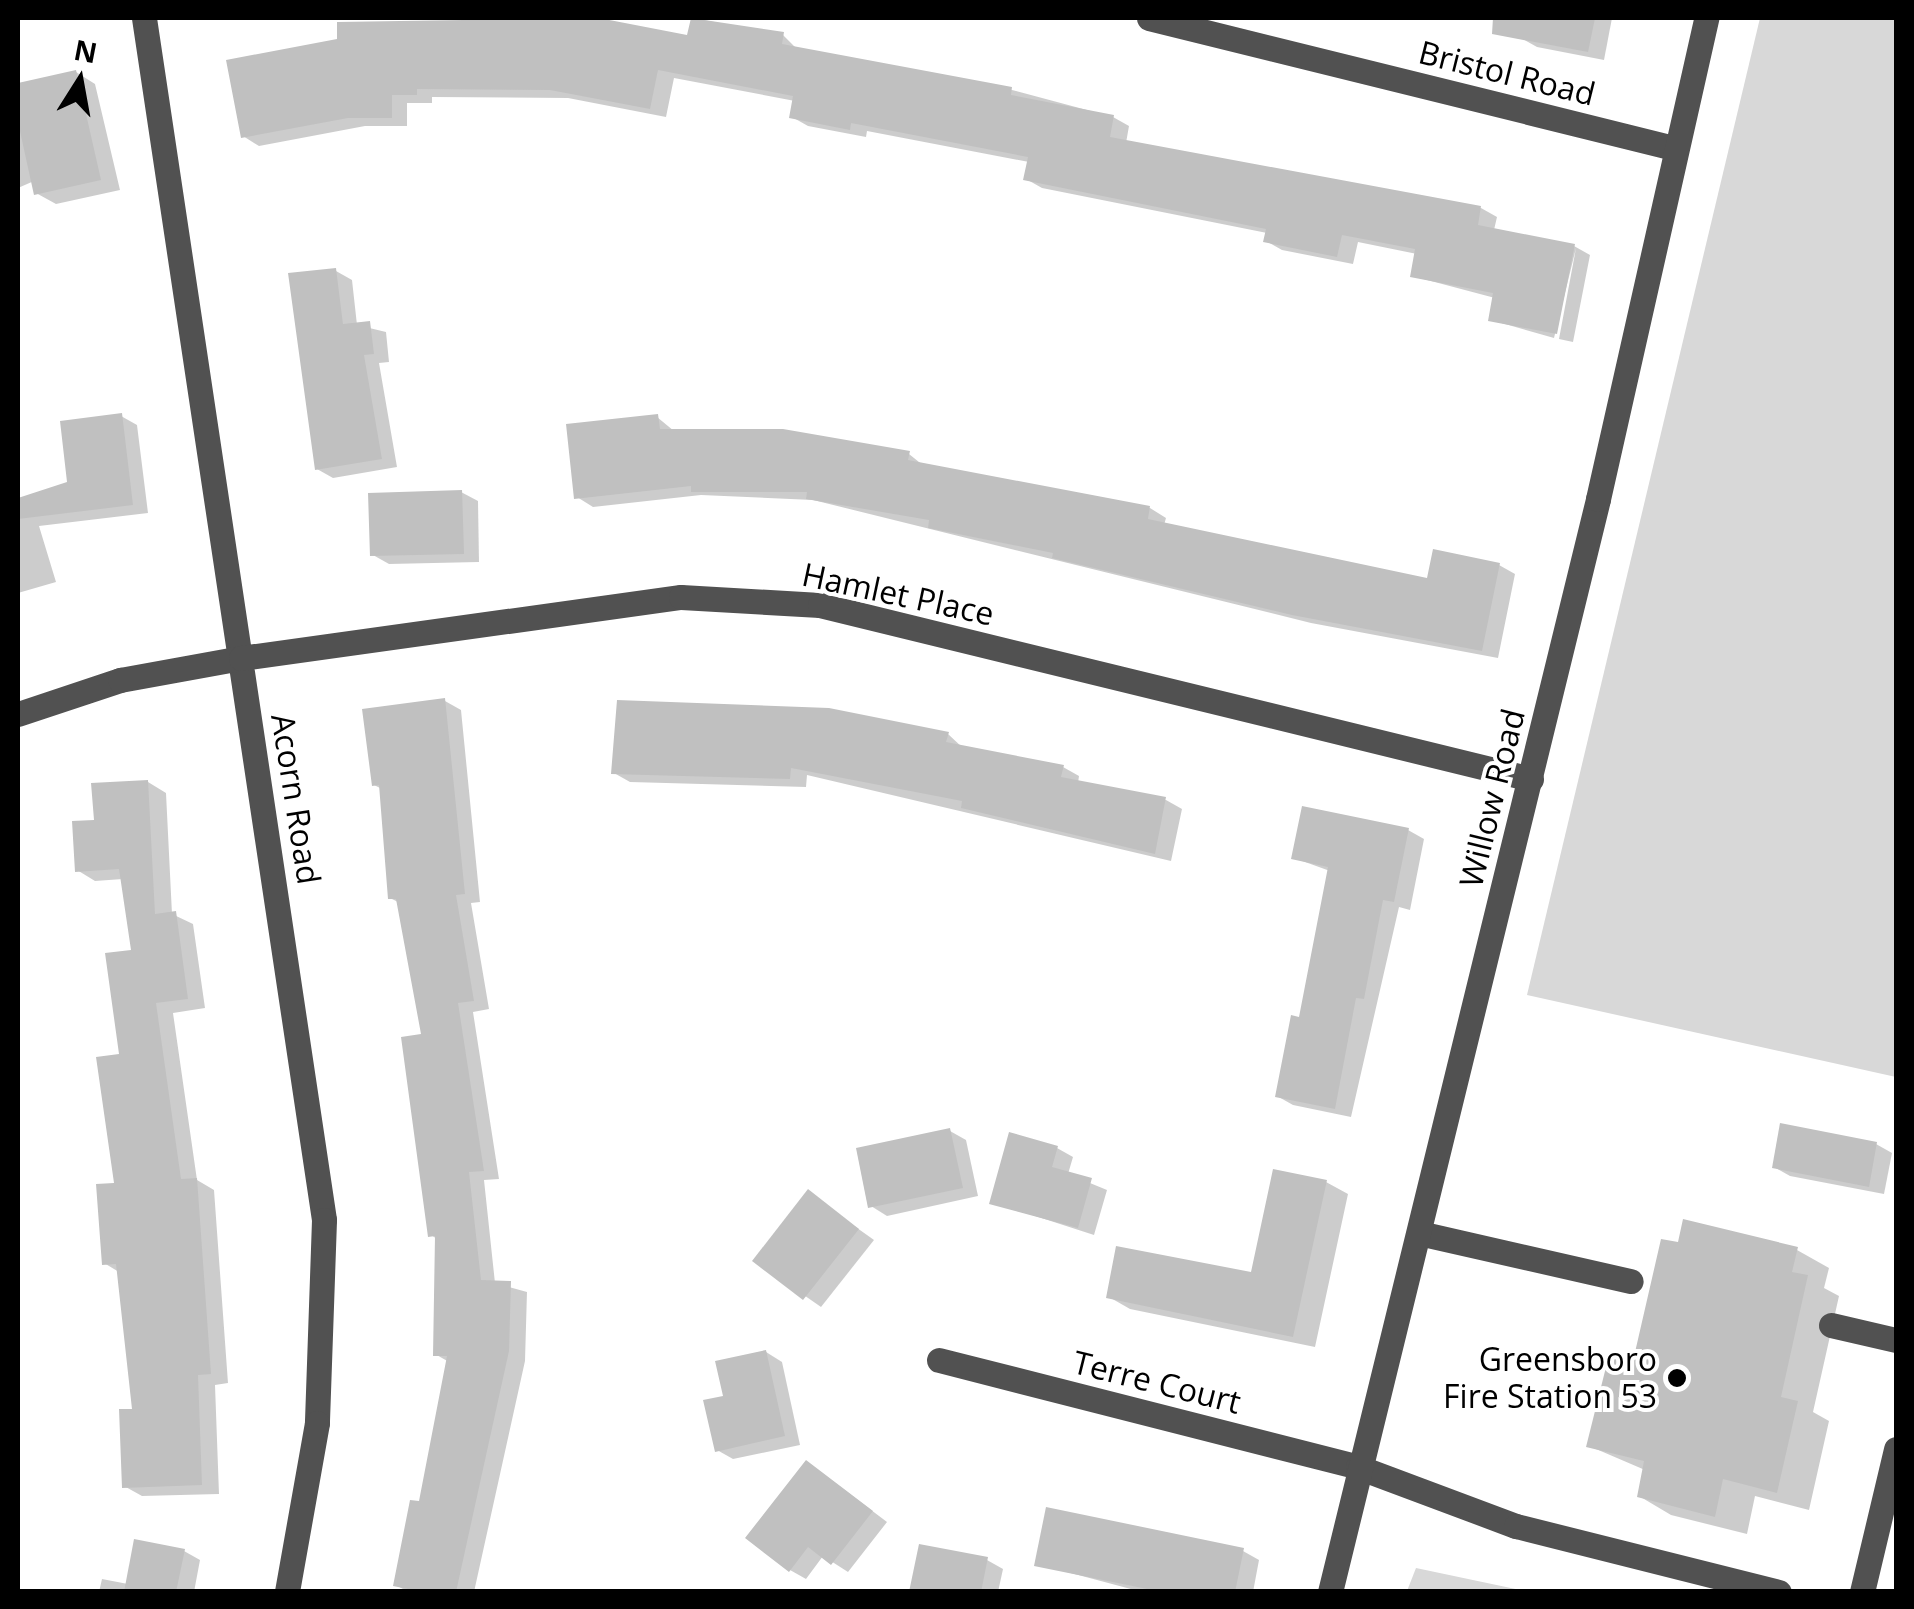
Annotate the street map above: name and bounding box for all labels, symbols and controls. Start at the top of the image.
north arrow [30,30,130,130]
text: N [71,30,101,71]
street label: Bristol Road [1415,33,1599,113]
street label: Hamlet Place [799,555,997,633]
street label: Willow Road [1451,705,1533,891]
street label: Acorn Road [264,711,328,887]
place label: Greensboro Fire Station 53 [1443,1341,1657,1416]
street label: Terre Court [1069,1343,1245,1421]
marker: Greensboro Fire Station 53 [1666,1367,1688,1389]

